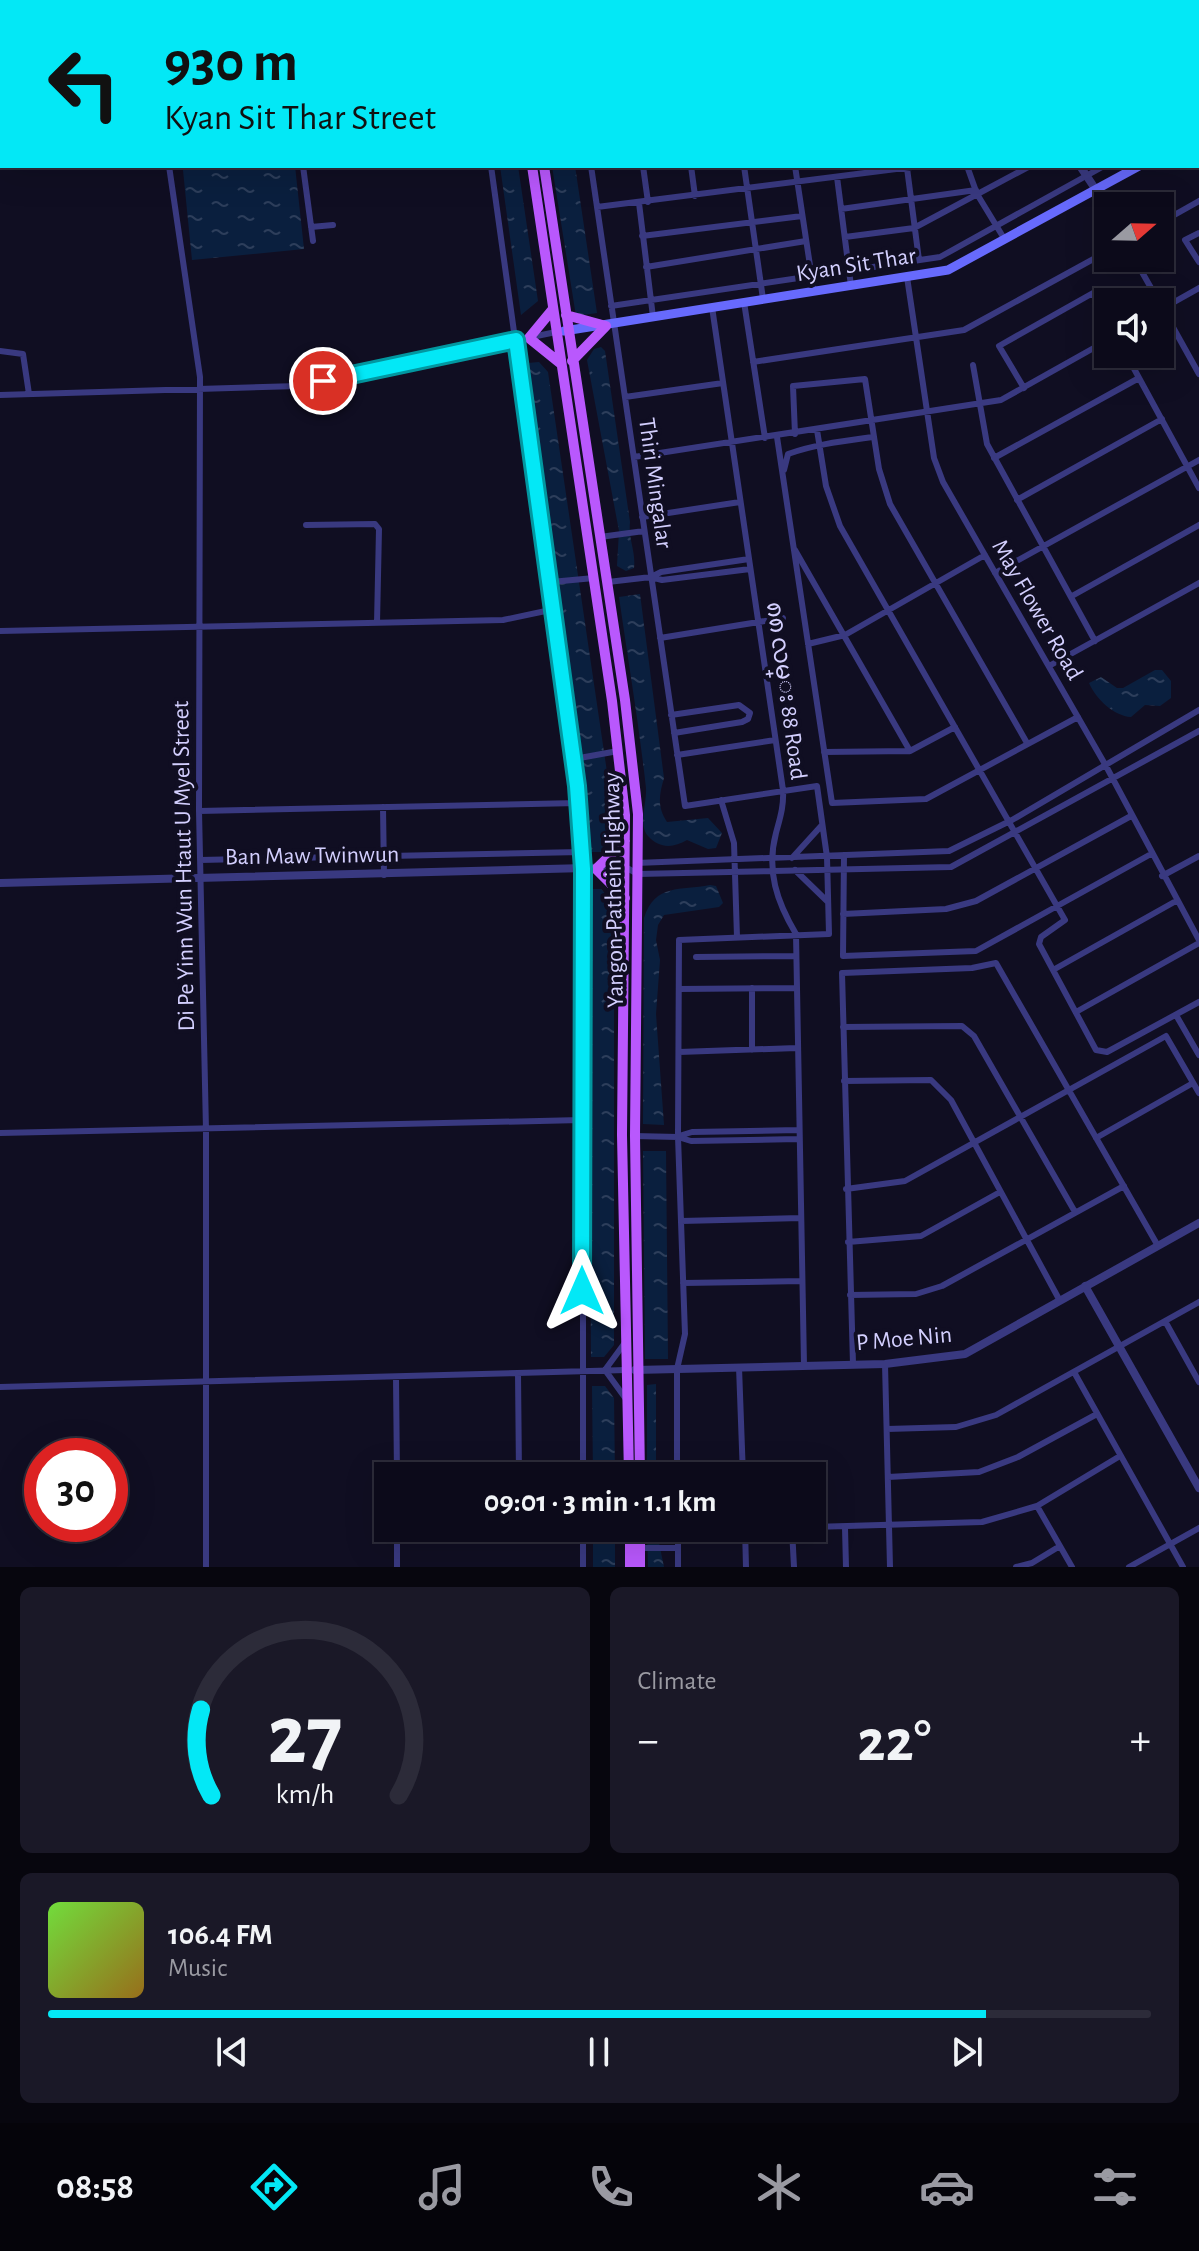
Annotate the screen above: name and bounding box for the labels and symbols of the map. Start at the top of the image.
north arrow [1094,192,1174,272]
street label: Kyan Sit Thar [794,244,918,286]
pin [289,347,357,415]
street label: Thiri Mingalar [634,416,676,550]
street label: May Flower Road [987,536,1087,684]
street label: ၈၈ လမ္း 88 Road [756,600,810,782]
street label: Di Pe Yinn Wun Htaut U Myel Street [169,700,199,1032]
street label: Yangon-Pathein Highway [600,772,628,1008]
street label: Ban Maw Twinwun [225,842,399,870]
position arrow [540,1249,624,1333]
street label: P Moe Nin [855,1323,953,1355]
speed limit sign: 30 [24,1438,128,1542]

